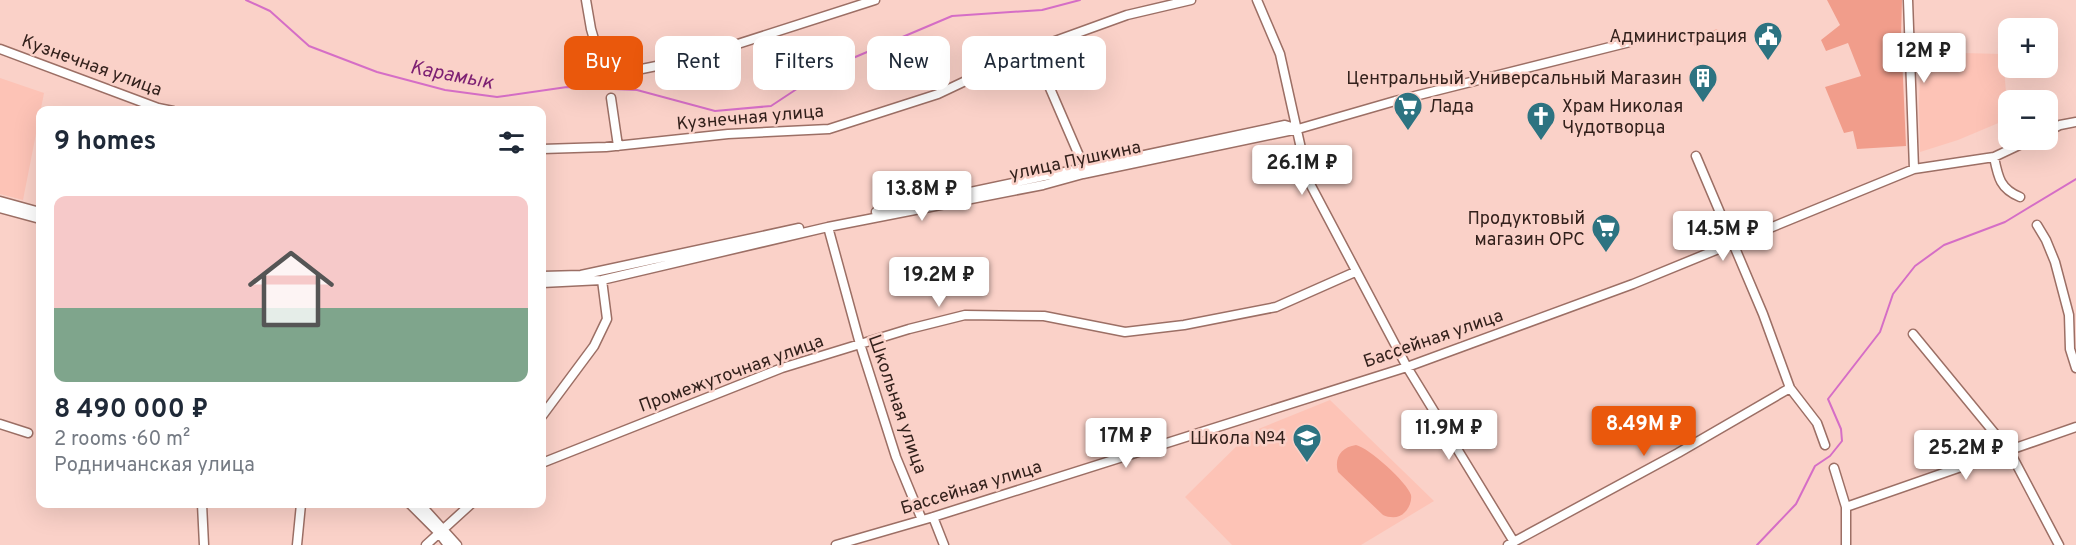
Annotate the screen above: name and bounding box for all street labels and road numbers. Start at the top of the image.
street label: Кузнечная улица [18,30,165,102]
street label: Кузнечная улица [676,101,825,136]
street label: улица Пушкина [1007,136,1143,187]
street label: Бассейная улица [1360,305,1507,374]
street label: Промежуточная улица [636,330,827,419]
street label: Школьная улица [862,332,931,477]
street label: Бассейная улица [898,456,1045,521]

